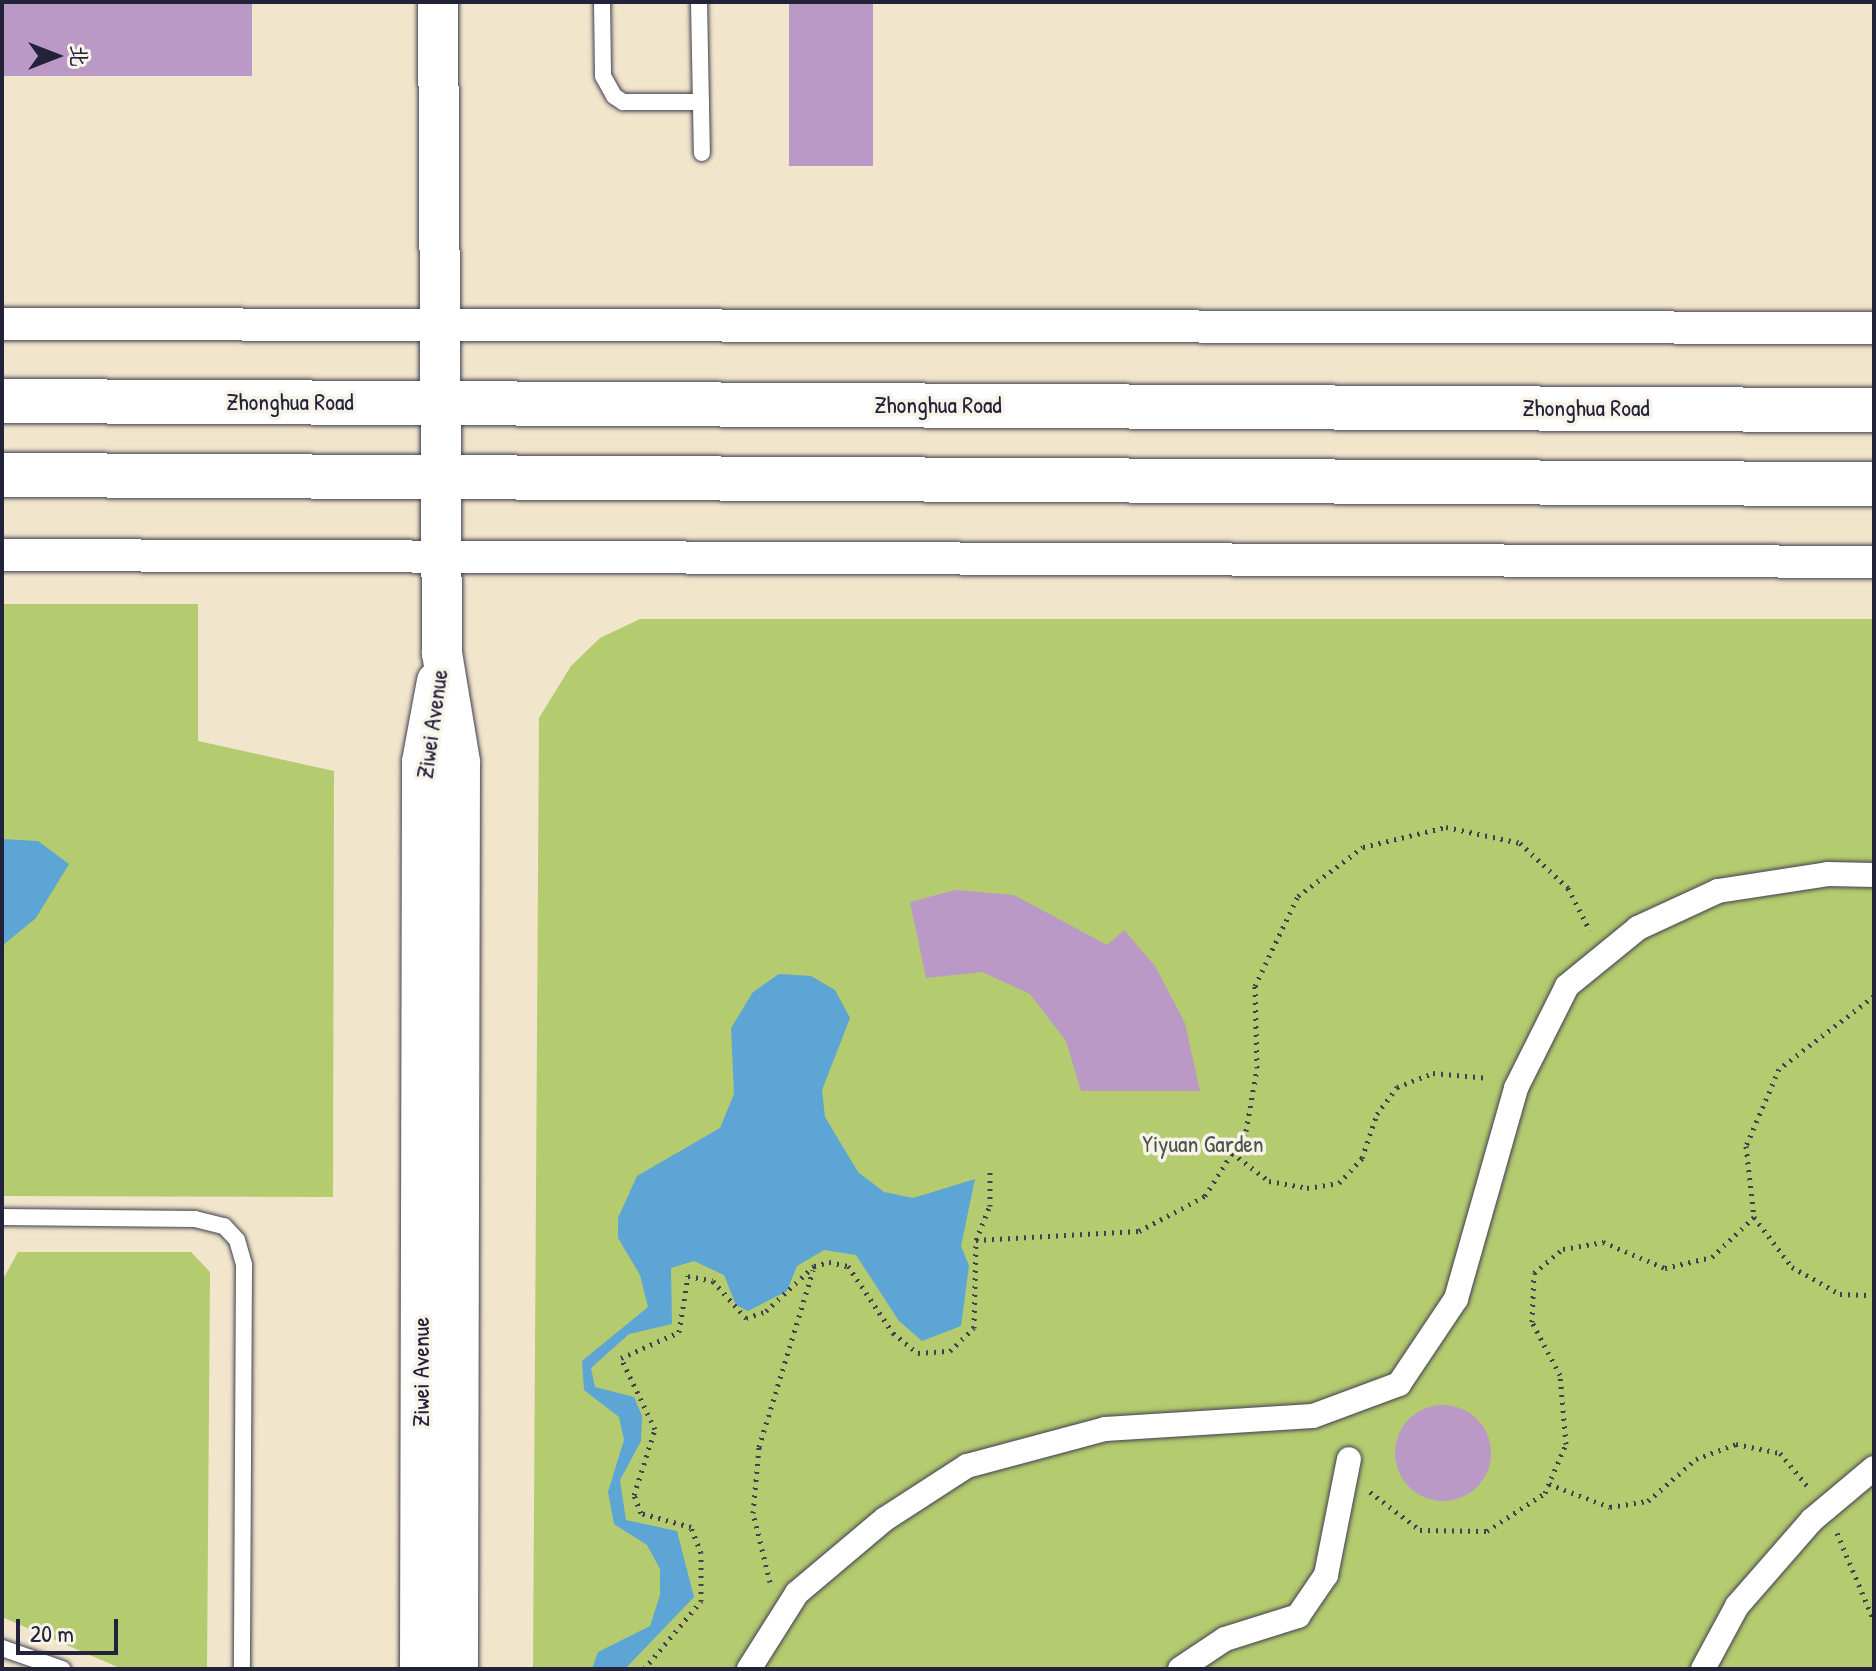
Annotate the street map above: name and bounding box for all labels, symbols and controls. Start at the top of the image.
north arrow [16,16,96,96]
text: 北 [65,45,95,67]
street label: Zhonghua Road [226,388,354,416]
street label: Zhonghua Road [874,391,1002,419]
street label: Zhonghua Road [1522,394,1650,422]
street label: Ziwei Avenue [410,668,454,780]
park label: Yiyuan Garden [1142,1130,1264,1158]
street label: Ziwei Avenue [407,1317,435,1427]
scale bar [20,1603,122,1653]
text: 20 m [30,1617,74,1649]

